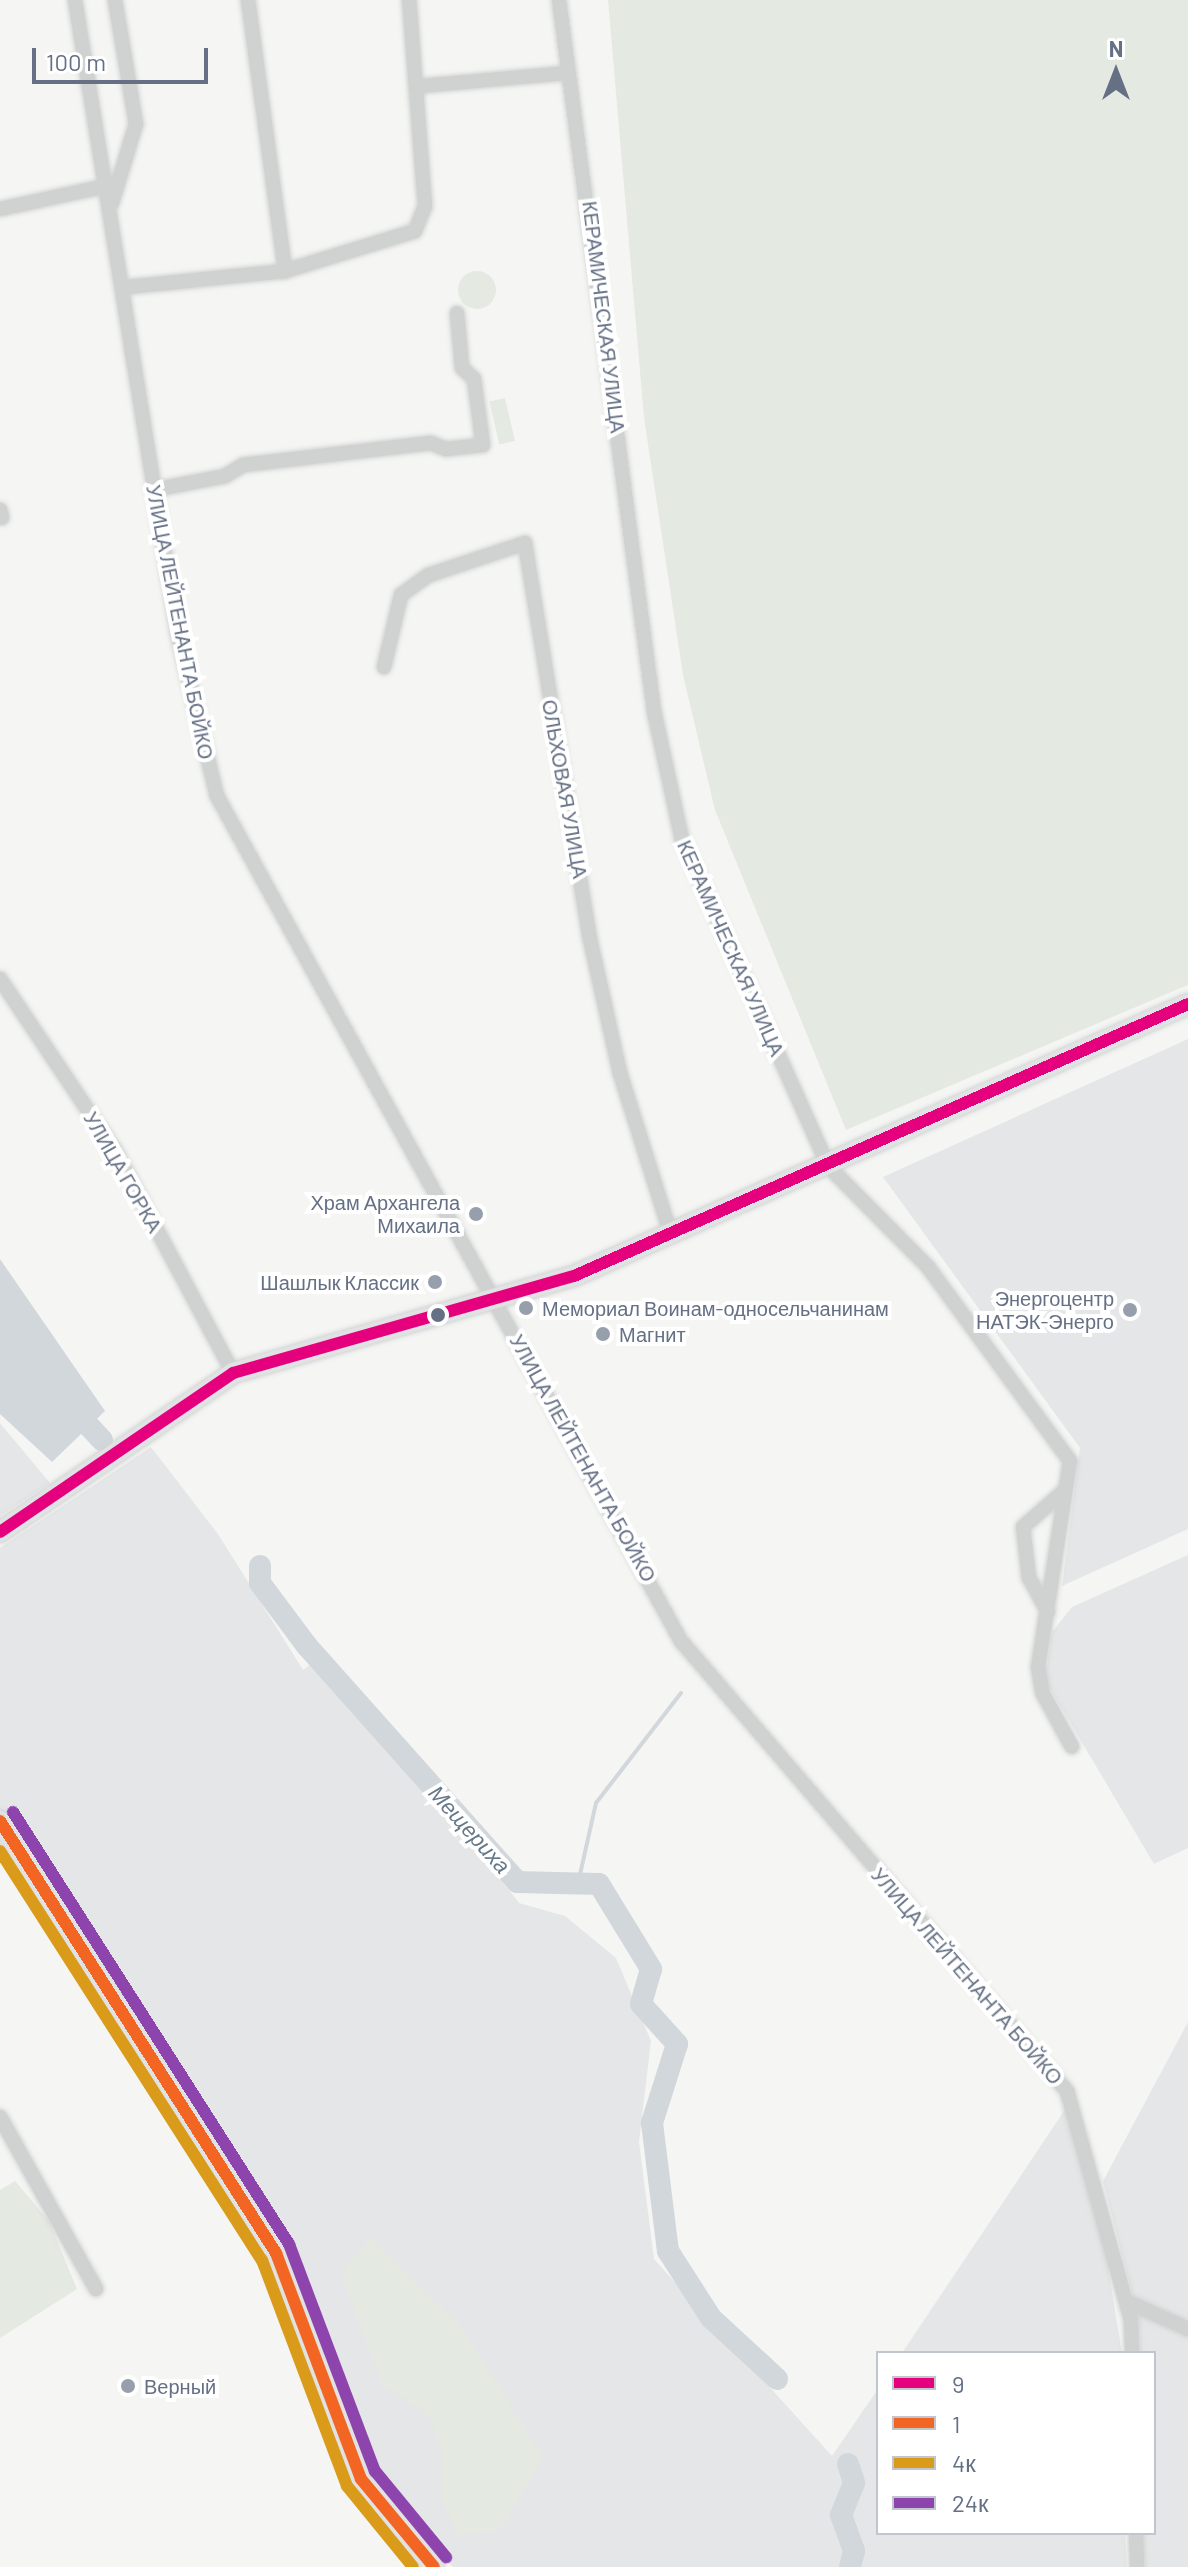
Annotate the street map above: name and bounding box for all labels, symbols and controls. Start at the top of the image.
scale bar [36,32,212,82]
north arrow [1076,32,1156,112]
text: N [1109,35,1123,61]
text: 100 m [46,47,106,76]
street label: КЕРАМИЧЕСКАЯ УЛИЦА [578,200,630,434]
street label: УЛИЦА ЛЕЙТЕНАНТА БОЙКО [142,483,218,761]
street label: ОЛЬХОВАЯ УЛИЦА [537,698,593,880]
street label: КЕРАМИЧЕСКАЯ УЛИЦА [673,836,789,1060]
street label: УЛИЦА ГОРКА [79,1107,167,1237]
place label: Храм Архангела Михаила [310,1190,460,1237]
marker: Храм Архангела Михаила [467,1205,485,1223]
place label: Шашлык Классик [260,1270,419,1294]
marker: Шашлык Классик [426,1273,444,1291]
place label: Энергоцентр НАТЭК-Энерго [976,1286,1114,1333]
place label: Мемориал Воинам-односельчанинам [542,1296,889,1320]
marker: Мемориал Воинам-односельчанинам [517,1299,535,1317]
marker: Энергоцентр НАТЭК-Энерго [1121,1301,1139,1319]
unlabelled marker [430,1307,446,1323]
place label: Магнит [619,1322,686,1346]
marker: Магнит [594,1325,612,1343]
street label: УЛИЦА ЛЕЙТЕНАНТА БОЙКО [505,1330,661,1586]
water label: Мещериха [424,1780,516,1878]
street label: УЛИЦА ЛЕЙТЕНАНТА БОЙКО [866,1863,1068,2089]
legend [876,2351,1156,2535]
text: 9 [952,2369,965,2398]
place label: Верный [144,2374,216,2398]
marker: Верный [119,2377,137,2395]
text: 1 [952,2409,960,2438]
text: 4к [952,2448,976,2477]
text: 24к [952,2488,989,2517]

